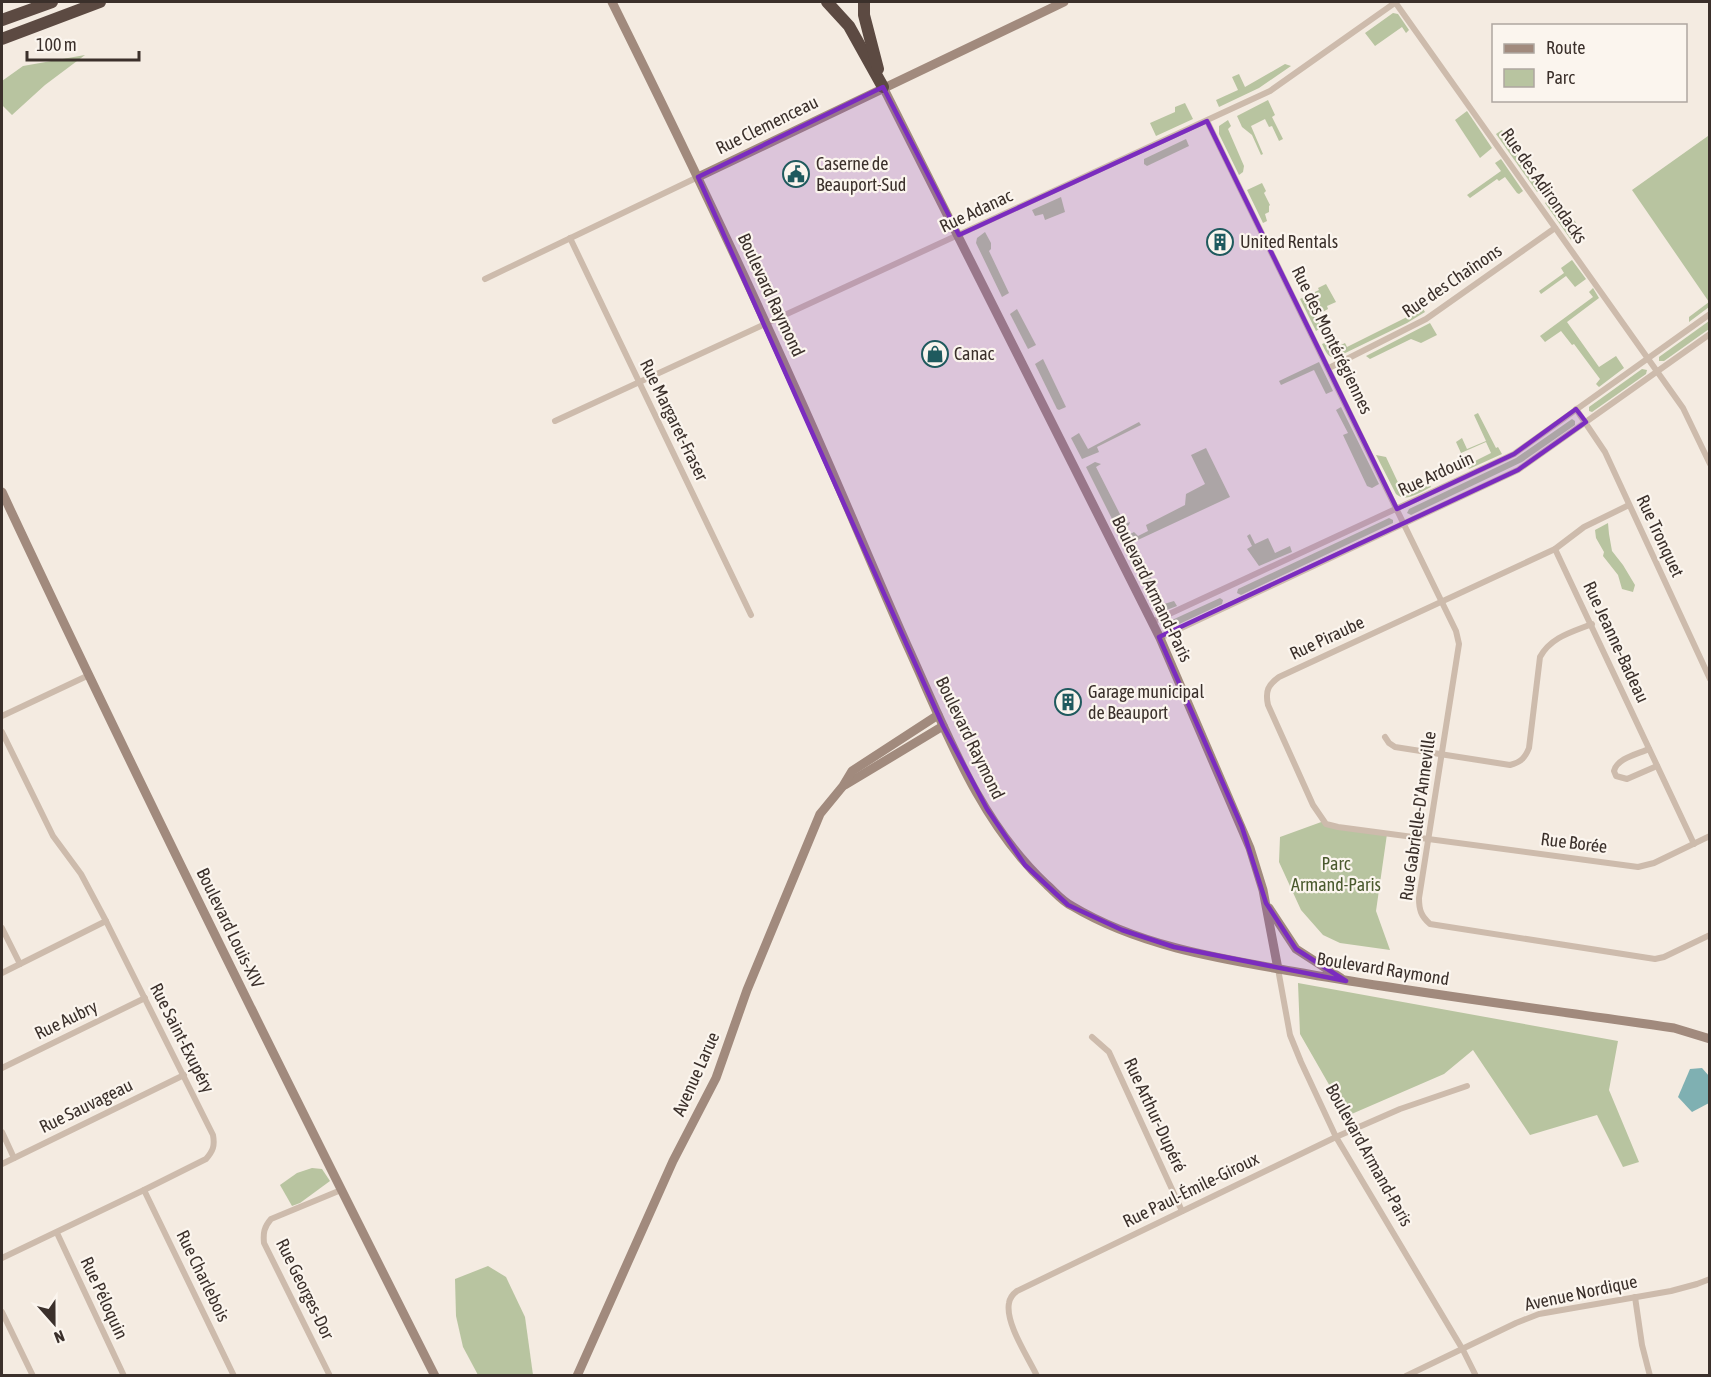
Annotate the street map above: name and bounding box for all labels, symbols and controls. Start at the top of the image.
scale bar [27,24,140,62]
legend [1492,24,1687,102]
text: 100 m [36,34,77,55]
text: Route [1546,37,1585,58]
text: Parc [1546,67,1575,88]
street label: Rue Clemenceau [712,91,821,158]
street label: Rue des Adirondacks [1497,124,1592,247]
place label: Caserne de Beauport-Sud [816,153,906,195]
public building icon: Caserne de Beauport-Sud [781,159,811,189]
street label: Rue Adanac [936,184,1016,237]
building icon: United Rentals [1205,227,1235,257]
street label: Boulevard Raymond [734,230,809,360]
place label: United Rentals [1240,231,1338,252]
street label: Rue des Chaînons [1398,240,1505,322]
street label: Rue des Montérégiennes [1288,262,1377,417]
shop icon: Canac [920,339,950,369]
place label: Canac [954,343,995,364]
street label: Rue Margaret-Fraser [636,356,713,485]
street label: Rue Ardouin [1395,447,1477,500]
street label: Rue Tronquet [1632,491,1689,580]
street label: Boulevard Armand-Paris [1108,512,1197,665]
street label: Rue Jeanne-Badeau [1579,578,1654,706]
street label: Rue Piraube [1286,611,1367,664]
street label: Boulevard Raymond [932,673,1009,802]
place label: Garage municipal de Beauport [1088,681,1204,723]
building icon: Garage municipal de Beauport [1053,687,1083,717]
street label: Rue Gabrielle-D'Anneville [1395,730,1440,902]
street label: Rue Borée [1540,828,1609,857]
park label: Parc Armand-Paris [1291,853,1381,895]
street label: Boulevard Louis-XIV [192,864,269,991]
street label: Boulevard Raymond [1315,948,1451,989]
street label: Rue Saint-Exupéry [146,980,219,1096]
street label: Rue Aubry [31,995,101,1044]
street label: Avenue Larue [668,1029,723,1119]
street label: Rue Arthur-Dupéré [1120,1054,1191,1175]
street label: Rue Sauvageau [36,1074,136,1137]
street label: Boulevard Armand-Paris [1321,1080,1417,1230]
street label: Rue Paul-Émile-Giroux [1119,1148,1262,1232]
street label: Rue Charlebois [172,1227,235,1325]
street label: Rue Georges-Dor [272,1235,339,1343]
street label: Rue Péloquin [76,1253,133,1342]
street label: Avenue Nordique [1523,1270,1639,1315]
north arrow [24,1293,84,1353]
text: N [52,1327,67,1347]

